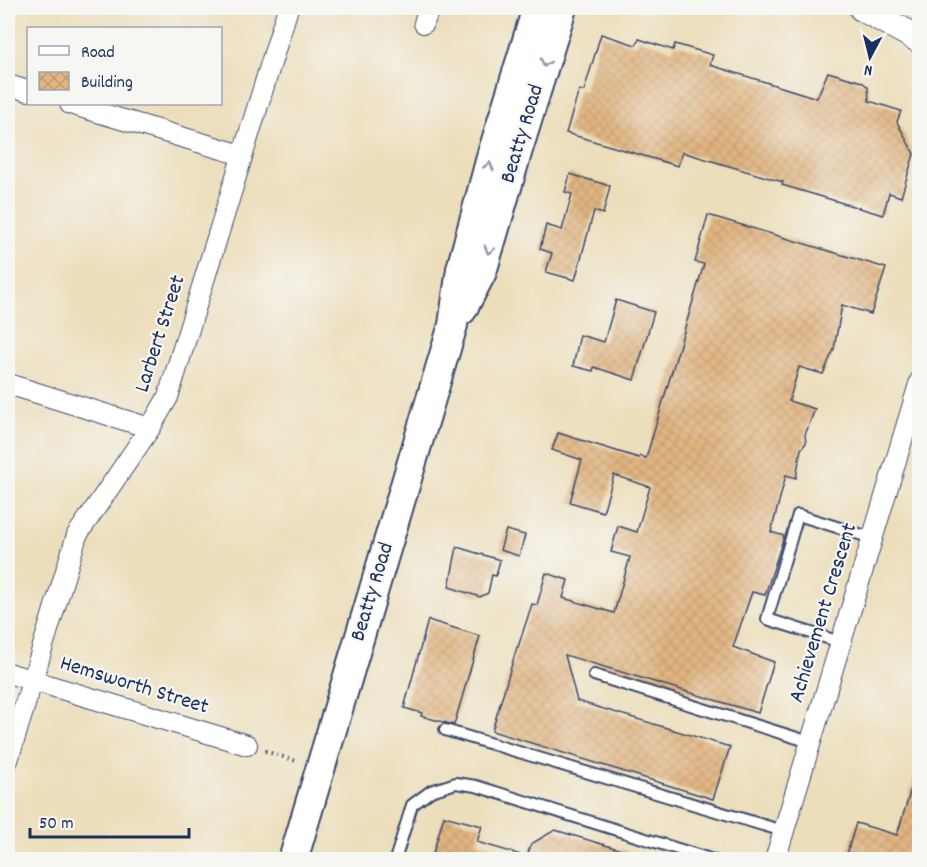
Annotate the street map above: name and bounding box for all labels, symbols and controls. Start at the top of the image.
legend [27,27,222,105]
north arrow [840,27,900,87]
text: Road [81,41,115,66]
one-way arrow [540,57,552,68]
text: N [863,57,874,81]
text: Building [81,71,133,96]
street label: Beatty Road [493,81,553,187]
one-way arrow [482,161,494,171]
one-way arrow [484,244,496,255]
street label: Larbert Street [127,271,195,397]
street label: Achievement Crescent [782,519,866,707]
street label: Beatty Road [343,539,403,645]
street label: Hemsworth Street [56,649,212,723]
scale bar [30,801,189,839]
text: 50 m [39,812,74,837]

